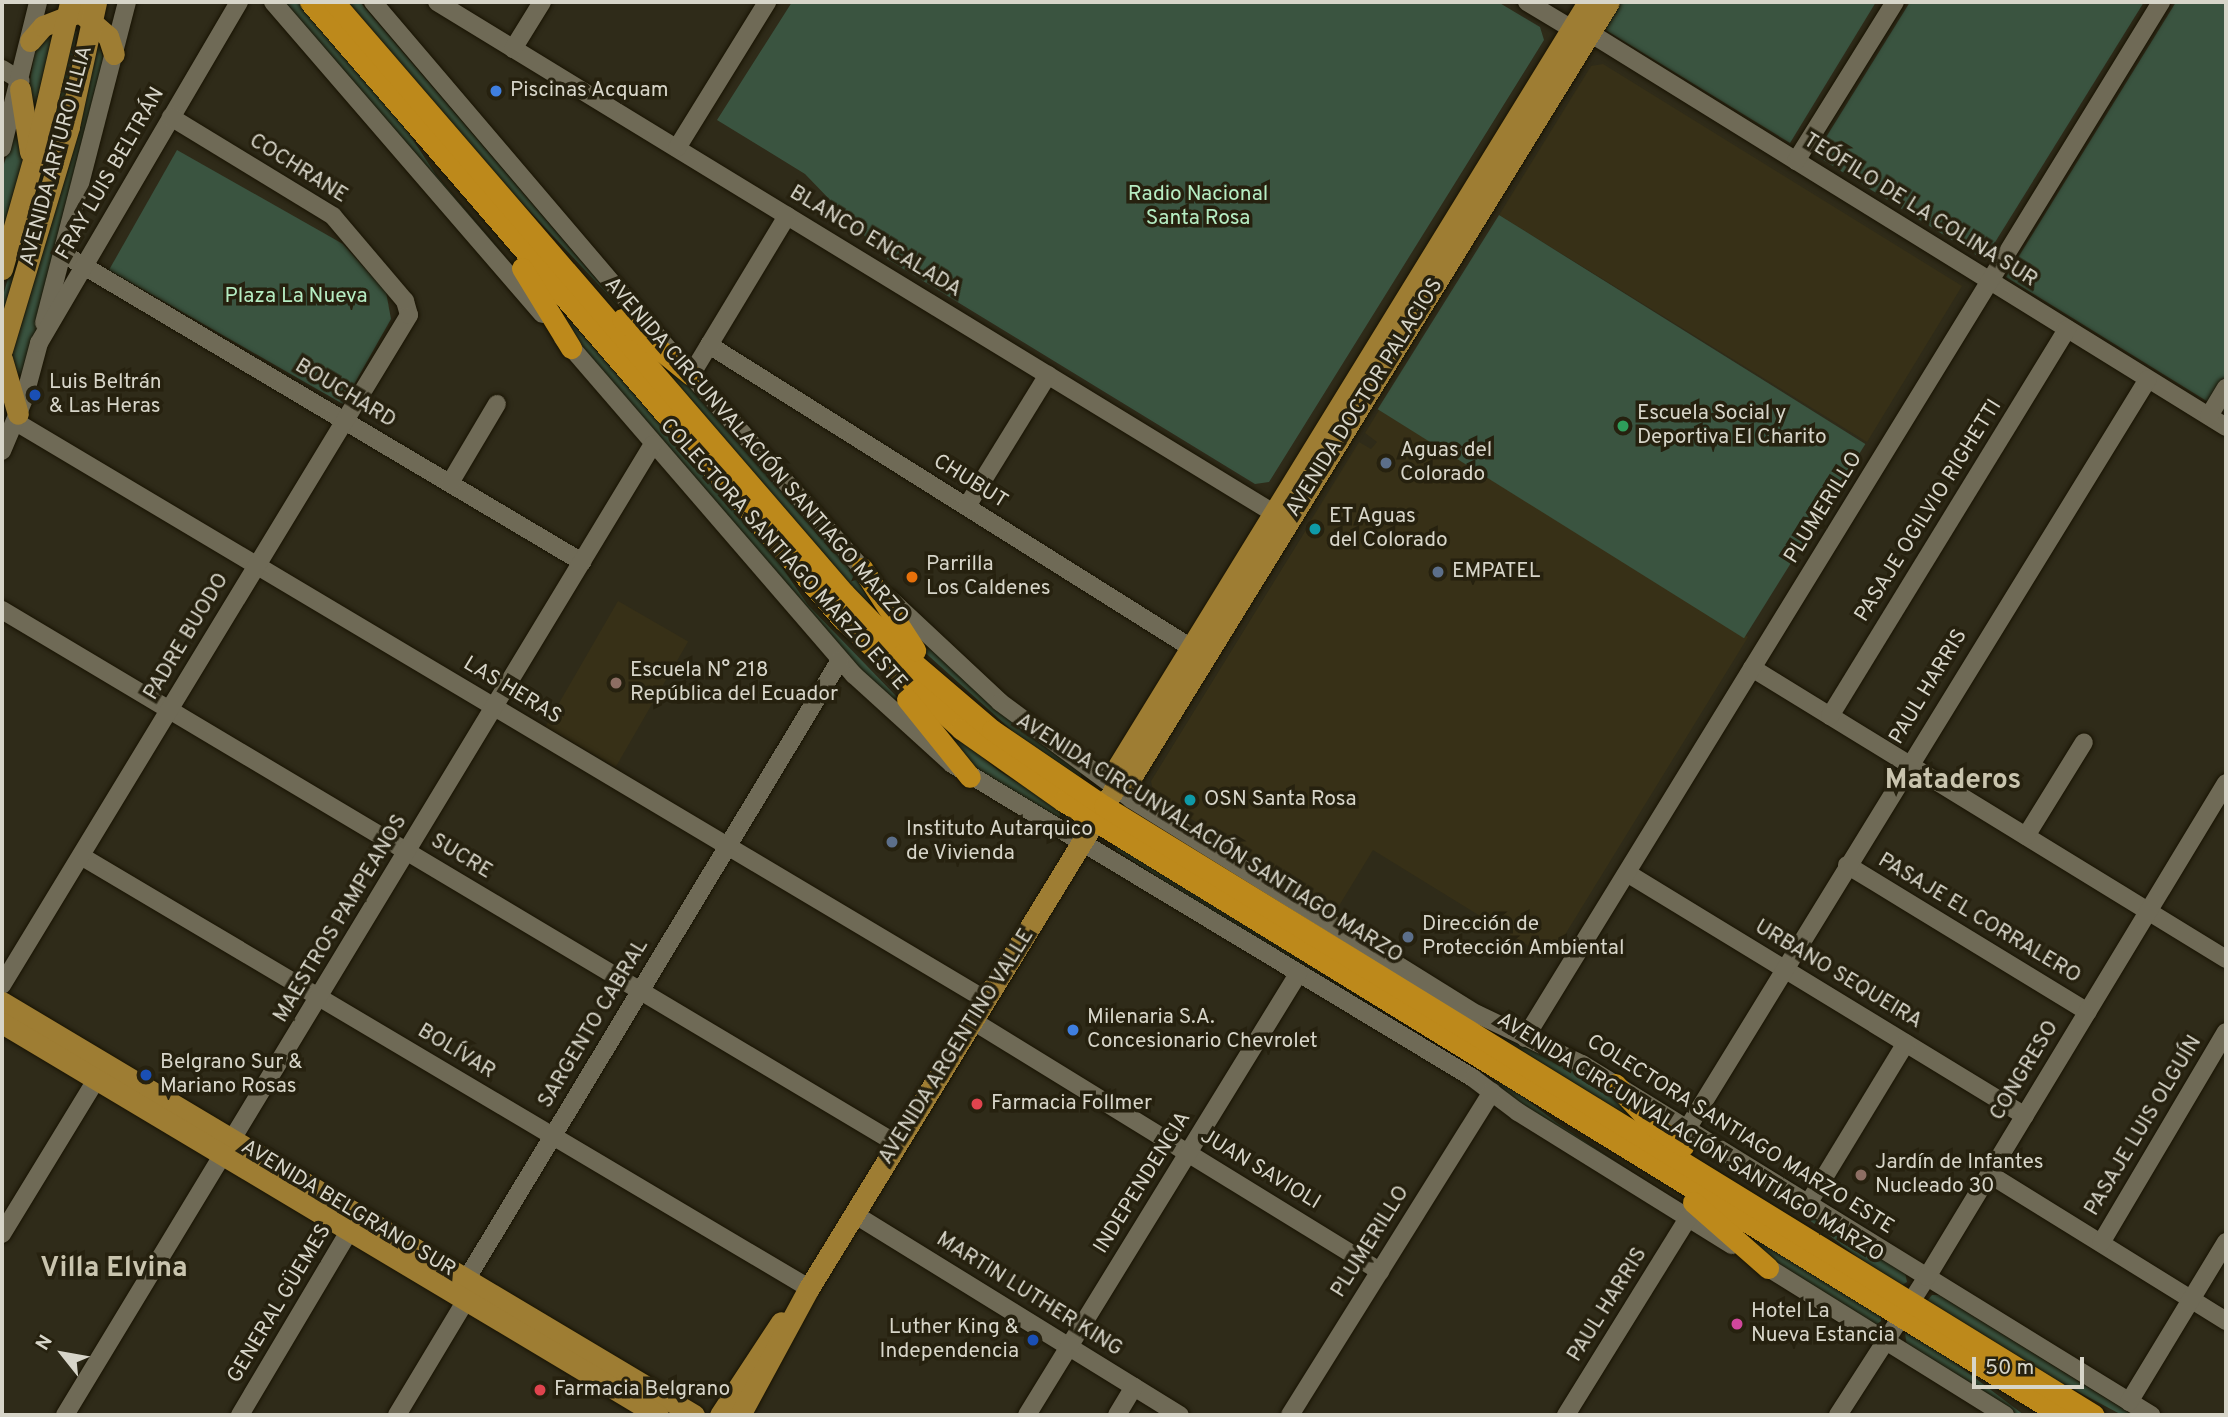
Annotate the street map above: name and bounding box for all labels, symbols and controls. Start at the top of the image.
street label: AVENIDA ARTURO ILLIA [15,42,99,270]
place label: Piscinas Acquam [510,78,669,104]
street label: FRAY LUIS BELTRÁN [51,83,171,265]
marker: Piscinas Acquam [488,83,504,99]
street label: TEÓFILO DE LA COLINA SUR [1798,128,2042,294]
street label: COCHRANE [244,129,352,209]
street label: BLANCO ENCALADA [785,181,965,303]
park label: Radio Nacional Santa Rosa [1128,182,1268,232]
street label: AVENIDA CIRCUNVALACIÓN SANTIAGO MARZO [598,272,914,630]
street label: AVENIDA DOCTOR PALACIOS [1281,274,1449,522]
park label: Plaza La Nueva [225,284,367,310]
street label: BOUCHARD [290,354,400,434]
place label: Luis Beltrán & Las Heras [49,370,162,420]
marker: Luis Beltrán & Las Heras [27,387,43,403]
street label: PASAJE OGILVIO RIGHETTI [1850,395,2008,627]
place label: Escuela Social y Deportiva El Charito [1637,401,1827,451]
street label: COLECTORA SANTIAGO MARZO ESTE [654,413,912,697]
marker: Escuela Social y Deportiva El Charito [1615,418,1631,434]
place label: Aguas del Colorado [1400,438,1492,488]
street label: PLUMERILLO [1780,447,1868,569]
street label: CHUBUT [928,449,1012,515]
marker: Aguas del Colorado [1378,455,1394,471]
place label: ET Aguas del Colorado [1329,504,1448,554]
marker: ET Aguas del Colorado [1307,521,1323,537]
place label: Parrilla Los Caldenes [926,552,1051,602]
place label: EMPATEL [1452,559,1541,585]
marker: EMPATEL [1430,564,1446,580]
street label: PADRE BUODO [139,569,235,705]
marker: Parrilla Los Caldenes [904,569,920,585]
street label: PAUL HARRIS [1885,625,1973,749]
street label: LAS HERAS [458,652,566,730]
place label: Escuela N° 218 República del Ecuador [630,658,838,708]
marker: Escuela N° 218 República del Ecuador [608,675,624,691]
street label: AVENIDA CIRCUNVALACIÓN SANTIAGO MARZO [1011,709,1407,969]
district label: Mataderos [1885,764,2021,798]
place label: OSN Santa Rosa [1204,787,1356,813]
marker: OSN Santa Rosa [1182,792,1198,808]
street label: MAESTROS PAMPEANOS [269,811,413,1027]
place label: Instituto Autarquico de Vivienda [906,817,1094,867]
street label: SUCRE [426,829,496,885]
marker: Instituto Autarquico de Vivienda [884,834,900,850]
street label: PASAJE EL CORRALERO [1873,848,2085,990]
place label: Dirección de Protección Ambiental [1422,912,1625,962]
street label: URBANO SEQUEIRA [1750,915,1926,1035]
street label: AVENIDA ARGENTINO VALLE [873,924,1041,1170]
marker: Dirección de Protección Ambiental [1400,929,1416,945]
street label: SARGENTO CABRAL [534,935,654,1113]
place label: Milenaria S.A. Concesionario Chevrolet [1087,1005,1318,1055]
street label: AVENIDA CIRCUNVALACIÓN SANTIAGO MARZO [1492,1008,1888,1268]
street label: CONGRESO [1985,1017,2065,1125]
street label: BOLÍVAR [413,1019,499,1085]
marker: Milenaria S.A. Concesionario Chevrolet [1065,1022,1081,1038]
street label: COLECTORA SANTIAGO MARZO ESTE [1581,1029,1899,1241]
street label: PASAJE LUIS OLGUÍN [2080,1031,2208,1221]
place label: Belgrano Sur & Mariano Rosas [160,1050,302,1100]
marker: Belgrano Sur & Mariano Rosas [138,1067,154,1083]
place label: Farmacia Follmer [991,1091,1152,1117]
marker: Farmacia Follmer [969,1096,985,1112]
street label: INDEPENDENCIA [1089,1107,1197,1259]
street label: JUAN SAVIOLI [1195,1124,1325,1216]
street label: AVENIDA BELGRANO SUR [236,1135,460,1283]
place label: Jardín de Infantes Nucleado 30 [1875,1150,2044,1200]
marker: Jardín de Infantes Nucleado 30 [1853,1167,1869,1183]
street label: PLUMERILLO [1327,1181,1415,1303]
street label: GENERAL GÜEMES [223,1220,337,1388]
street label: MARTIN LUTHER KING [931,1227,1127,1363]
street label: PAUL HARRIS [1563,1243,1653,1367]
district label: Villa Elvina [40,1252,188,1286]
place label: Hotel La Nueva Estancia [1751,1299,1895,1349]
place label: Luther King & Independencia [879,1315,1019,1365]
marker: Hotel La Nueva Estancia [1729,1316,1745,1332]
north arrow [28,1319,98,1389]
text: N [31,1331,59,1355]
marker: Luther King & Independencia [1025,1332,1041,1348]
scale bar [1976,1344,2088,1388]
text: 50 m [1985,1355,2034,1382]
place label: Farmacia Belgrano [554,1377,730,1403]
marker: Farmacia Belgrano [532,1382,548,1398]

